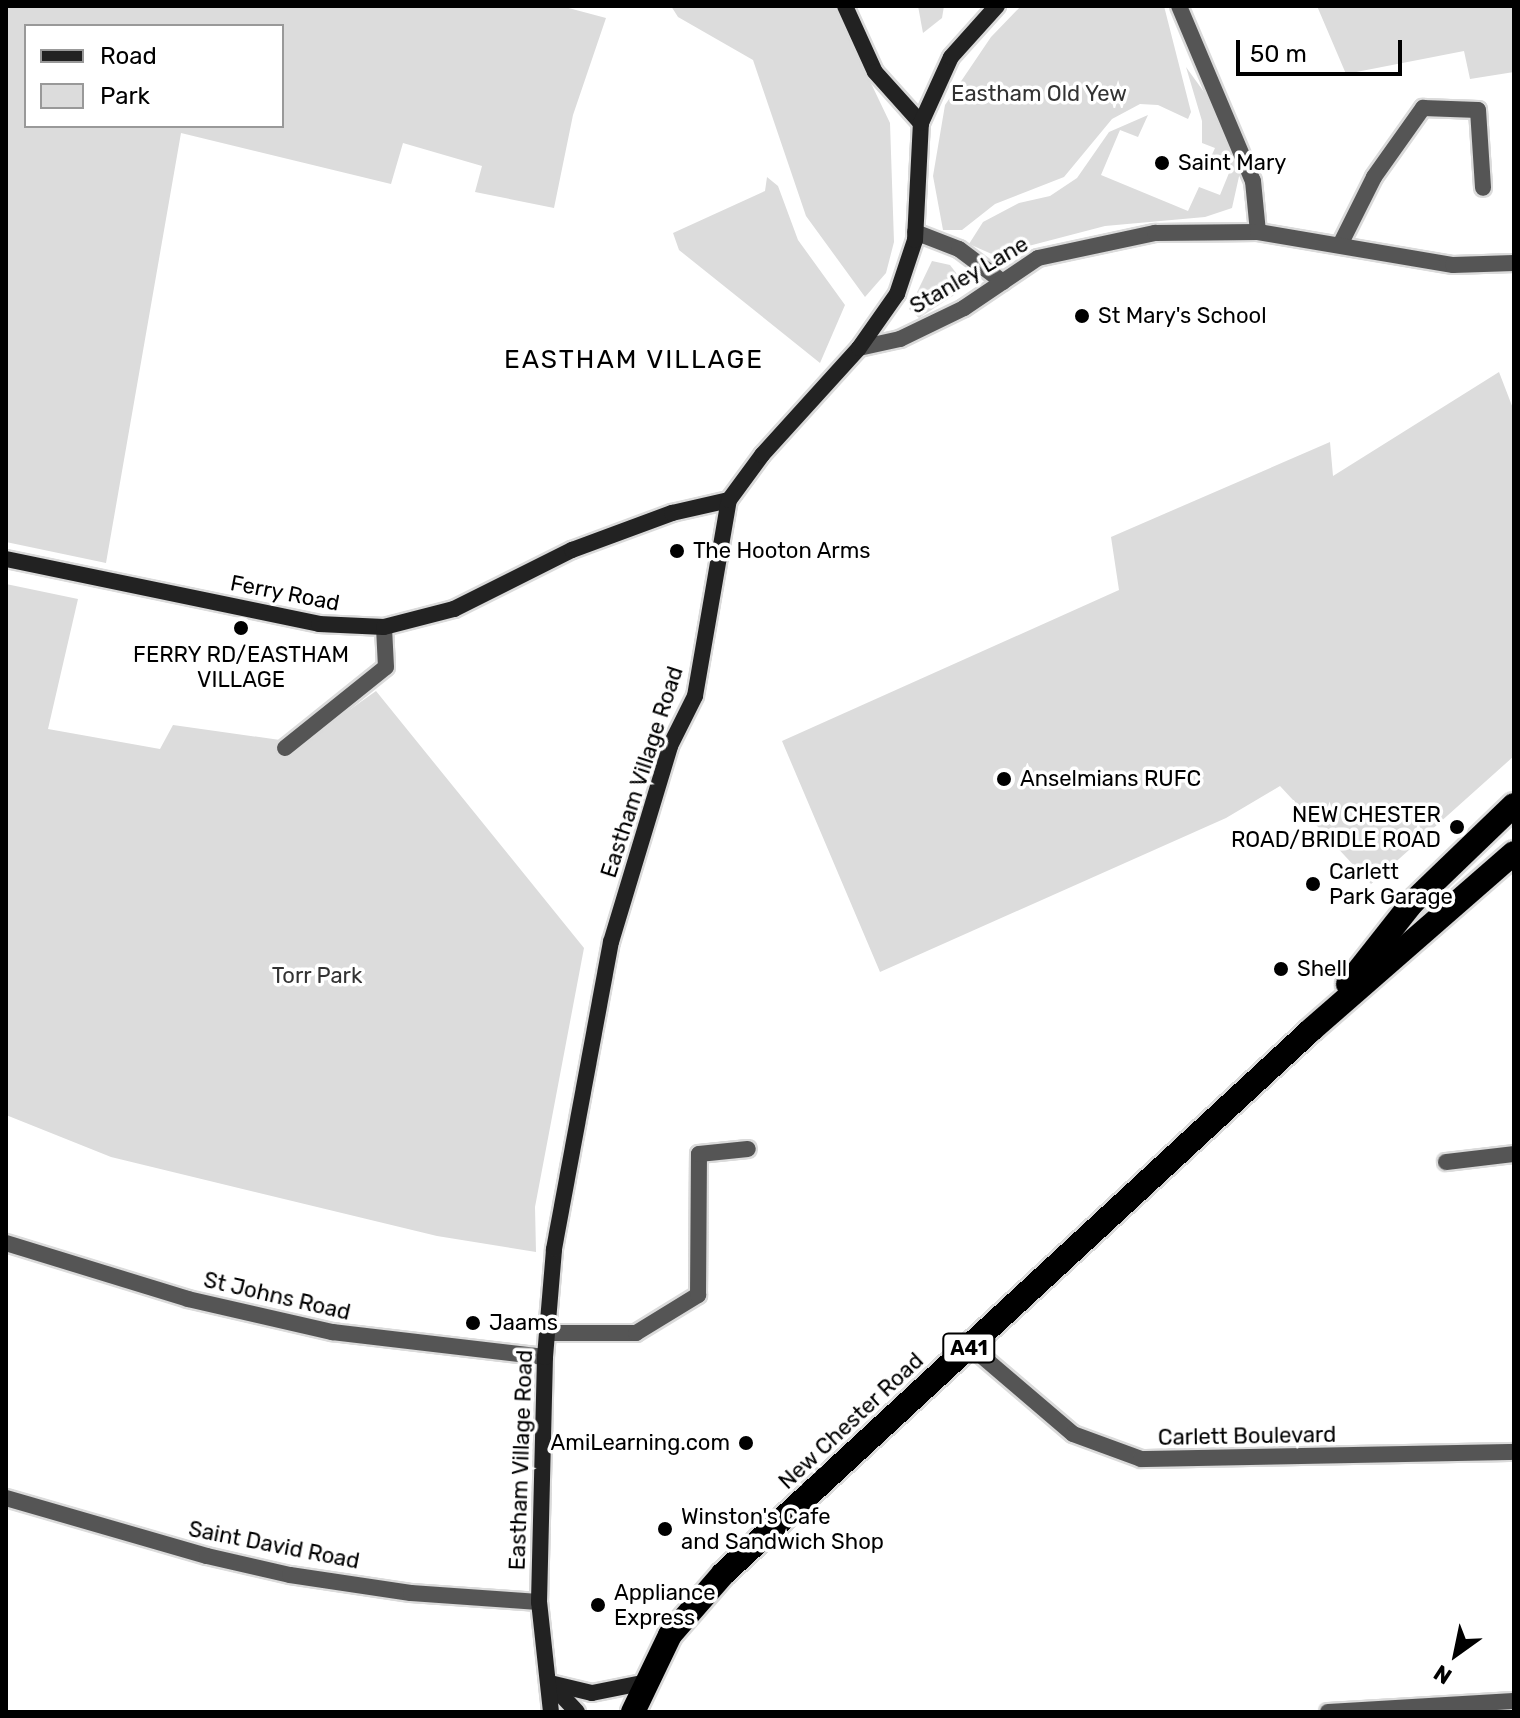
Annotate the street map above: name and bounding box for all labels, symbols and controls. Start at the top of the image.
legend [24,24,284,128]
scale bar [1240,24,1406,74]
text: 50 m [1250,40,1307,68]
text: Road [100,42,157,70]
park label: Eastham Old Yew [951,81,1127,107]
text: Park [100,82,150,110]
place label: Saint Mary [1178,150,1286,176]
marker: Saint Mary [1153,154,1171,172]
street label: Stanley Lane [905,230,1033,320]
place label: St Mary's School [1098,303,1267,329]
marker: St Mary's School [1073,307,1091,325]
district label: EASTHAM VILLAGE [504,344,764,376]
place label: The Hooton Arms [693,538,871,564]
marker: The Hooton Arms [668,542,686,560]
street label: Ferry Road [228,569,342,617]
marker: FERRY RD/EASTHAM VILLAGE [232,619,250,637]
place label: FERRY RD/EASTHAM VILLAGE [133,641,349,692]
street label: Eastham Village Road [595,663,689,881]
place label: Anselmians RUFC [1020,766,1201,792]
marker: Anselmians RUFC [995,770,1013,788]
place label: NEW CHESTER ROAD/BRIDLE ROAD [1231,801,1441,852]
marker: NEW CHESTER ROAD/BRIDLE ROAD [1448,818,1466,836]
place label: Carlett Park Garage [1329,858,1453,910]
marker: Carlett Park Garage [1304,875,1322,893]
place label: Shell [1297,956,1347,982]
marker: Shell [1272,960,1290,978]
park label: Torr Park [271,963,363,989]
street label: St Johns Road [201,1266,353,1326]
place label: Jaams [489,1310,558,1336]
marker: Jaams [464,1314,482,1332]
road number: A41 [941,1332,997,1364]
street label: New Chester Road [773,1347,929,1495]
street label: Eastham Village Road [504,1349,538,1571]
street label: Carlett Boulevard [1158,1421,1336,1451]
place label: AmiLearning.com [551,1430,730,1456]
marker: AmiLearning.com [737,1434,755,1452]
place label: Winston's Cafe and Sandwich Shop [681,1503,884,1554]
street label: Saint David Road [186,1515,362,1575]
marker: Winston's Cafe and Sandwich Shop [656,1520,674,1538]
place label: Appliance Express [614,1579,716,1630]
marker: Appliance Express [589,1596,607,1614]
north arrow [1416,1614,1496,1694]
text: N [1429,1659,1457,1690]

